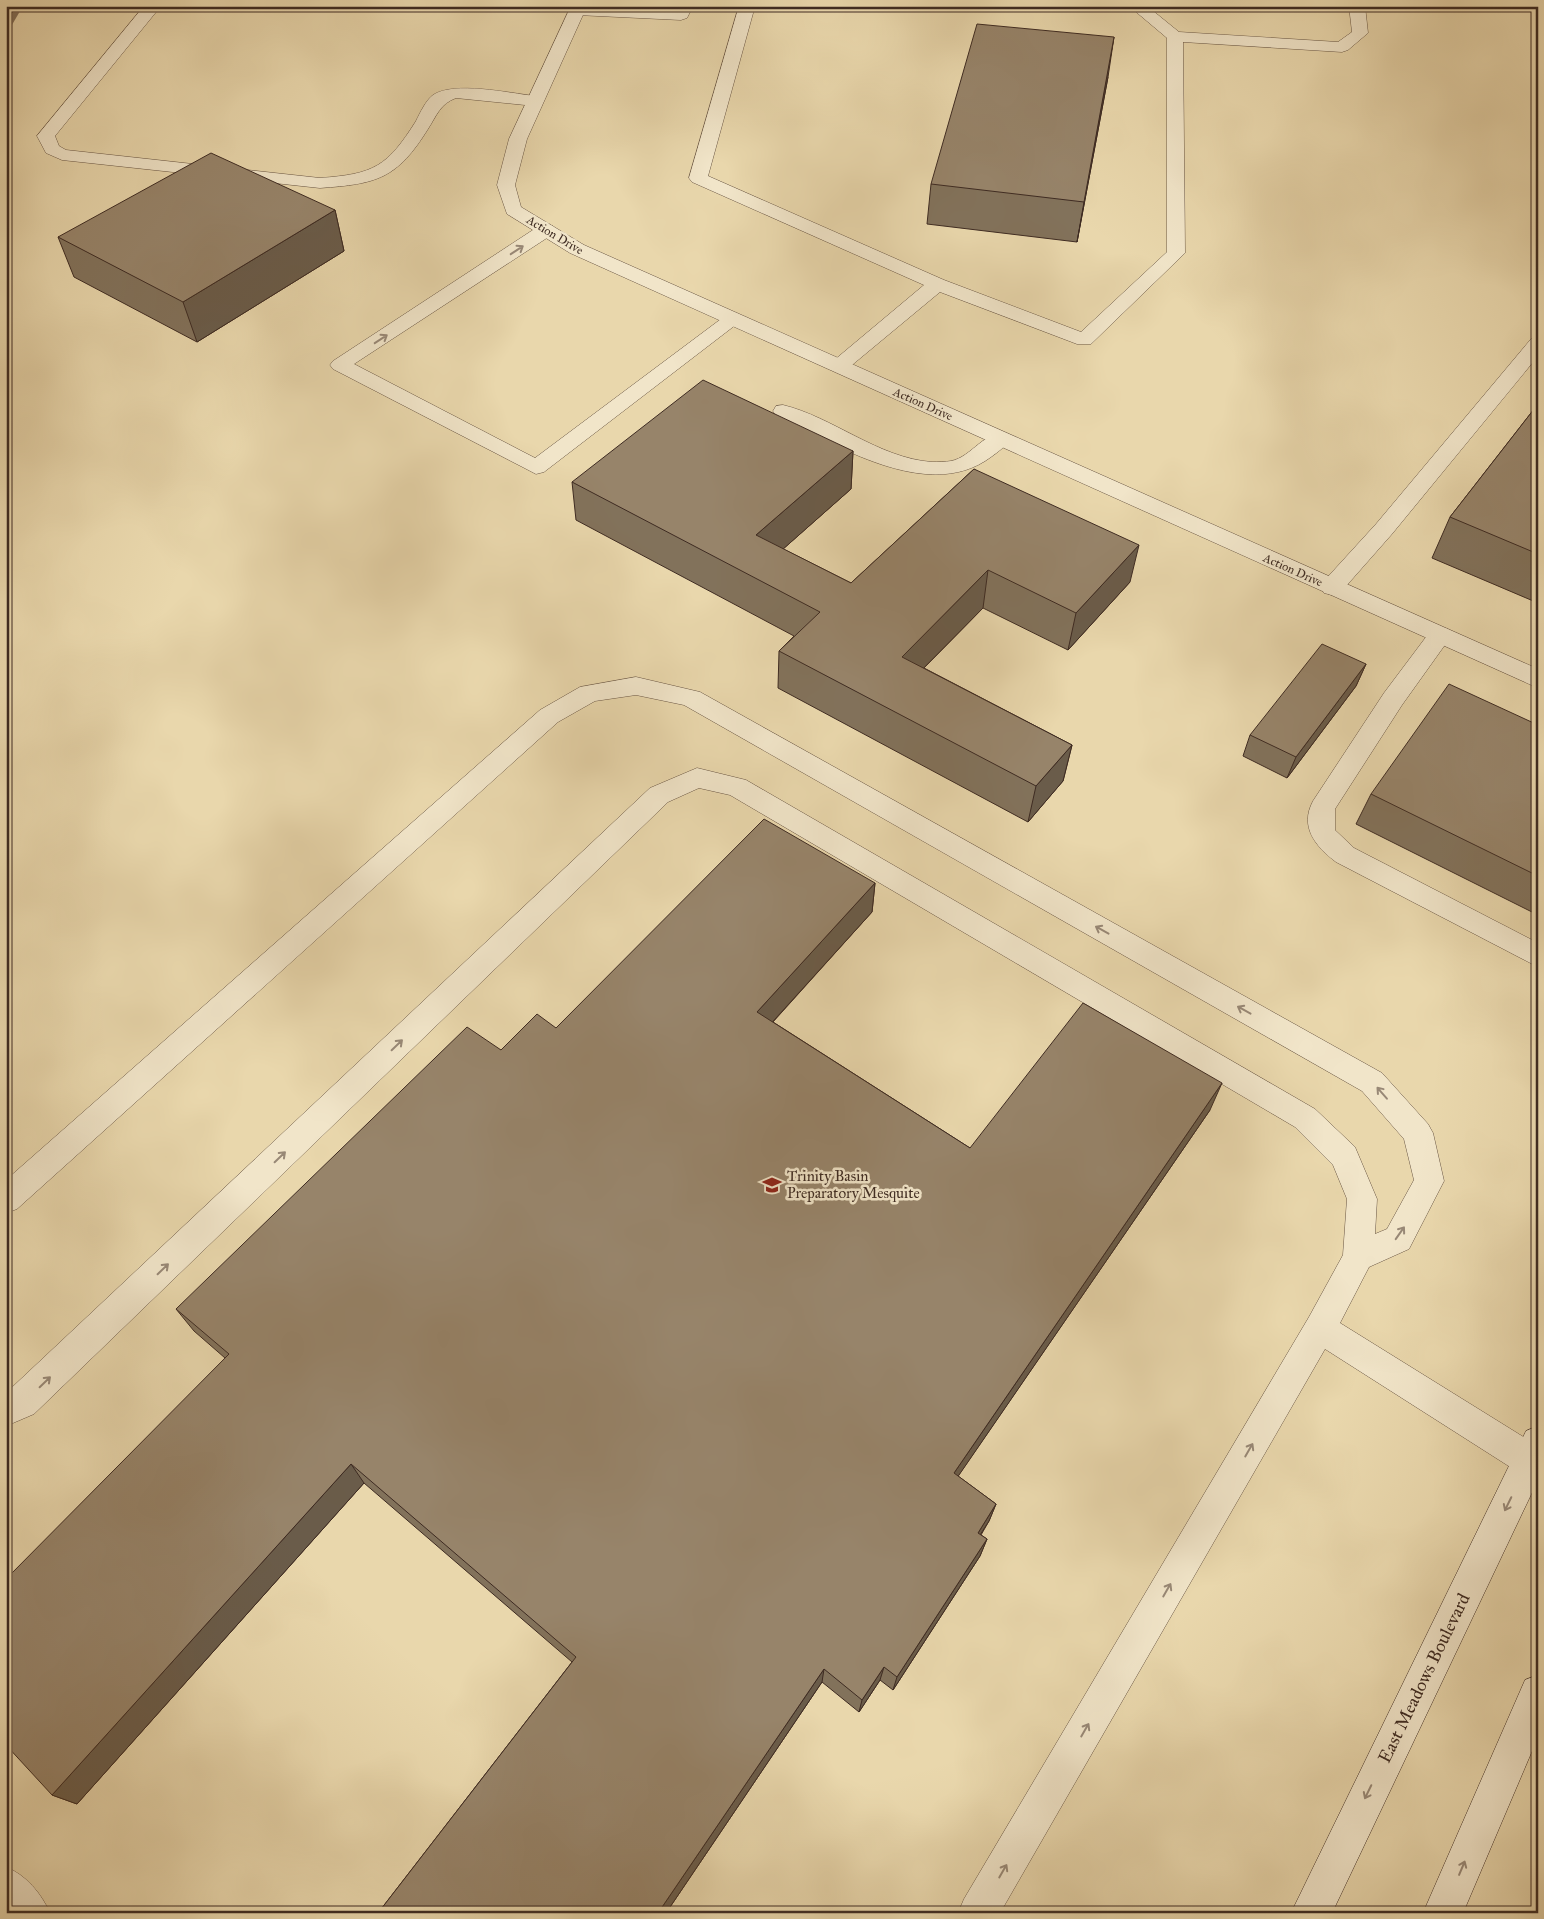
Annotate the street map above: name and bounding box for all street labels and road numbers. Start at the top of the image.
street label: Action Drive [523,212,586,257]
street label: Action Drive [890,384,955,423]
street label: Action Drive [1260,550,1325,589]
street label: East Meadows Boulevard [1373,1590,1475,1766]

